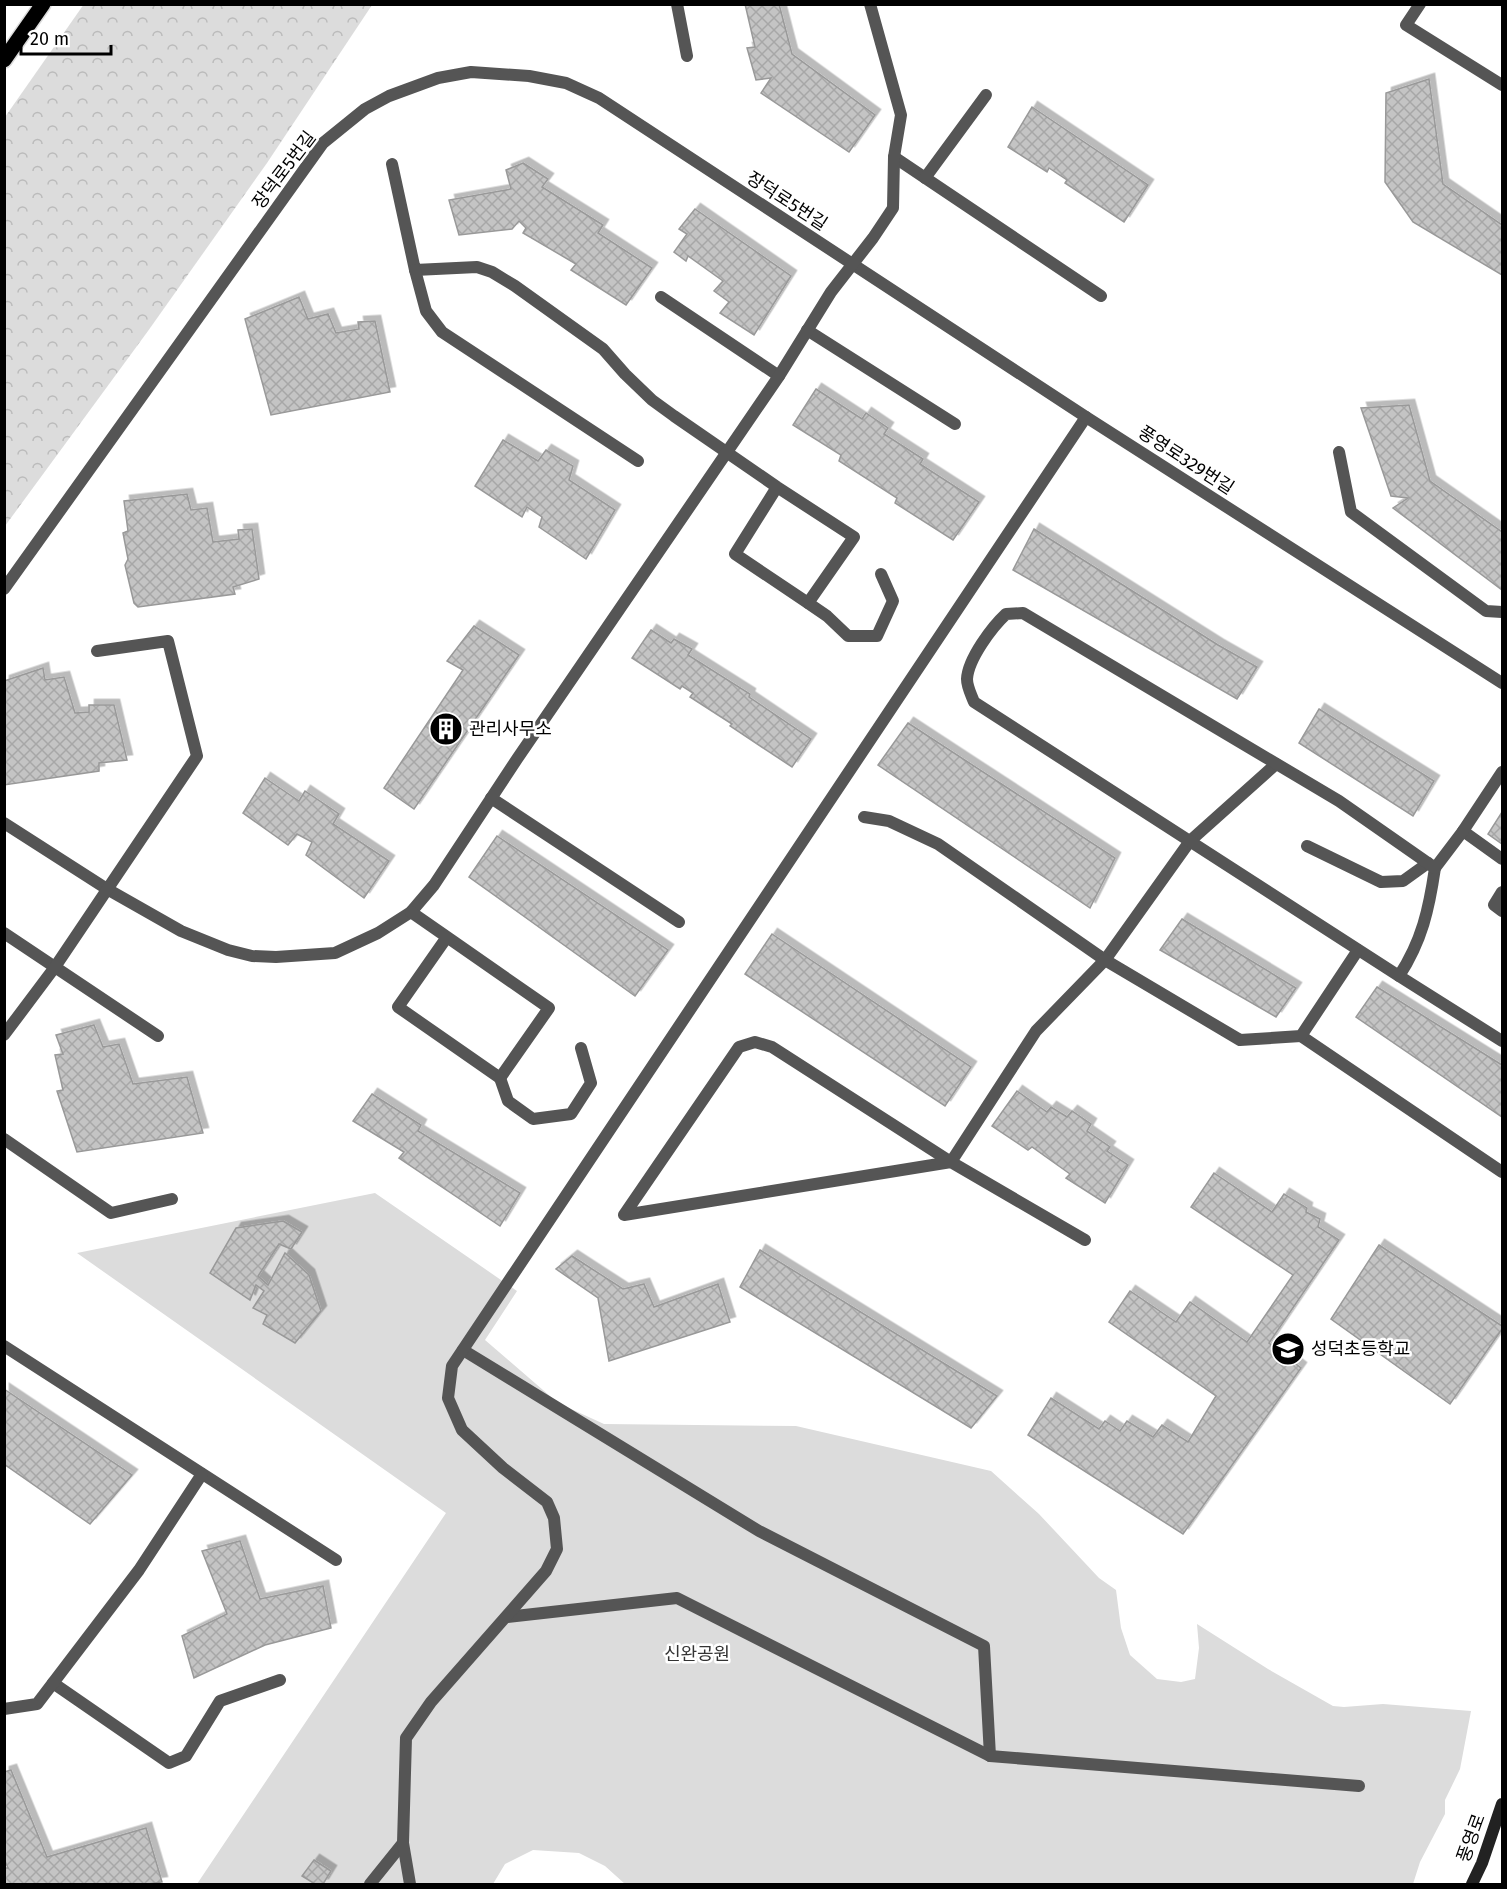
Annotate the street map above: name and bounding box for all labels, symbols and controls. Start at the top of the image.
scale bar [21,18,111,56]
text: 20 m [30,28,69,50]
street label: 장덕로5번길 [248,127,320,213]
street label: 장덕로5번길 [743,167,831,235]
street label: 풍영로329번길 [1134,421,1238,499]
building icon: 관리사무소 [428,711,464,747]
place label: 관리사무소 [469,718,552,740]
school or university icon: 성덕초등학교 [1270,1331,1306,1367]
place label: 성덕초등학교 [1311,1338,1410,1360]
park label: 신완공원 [664,1643,730,1665]
street label: 풍영로 [1452,1811,1490,1865]

